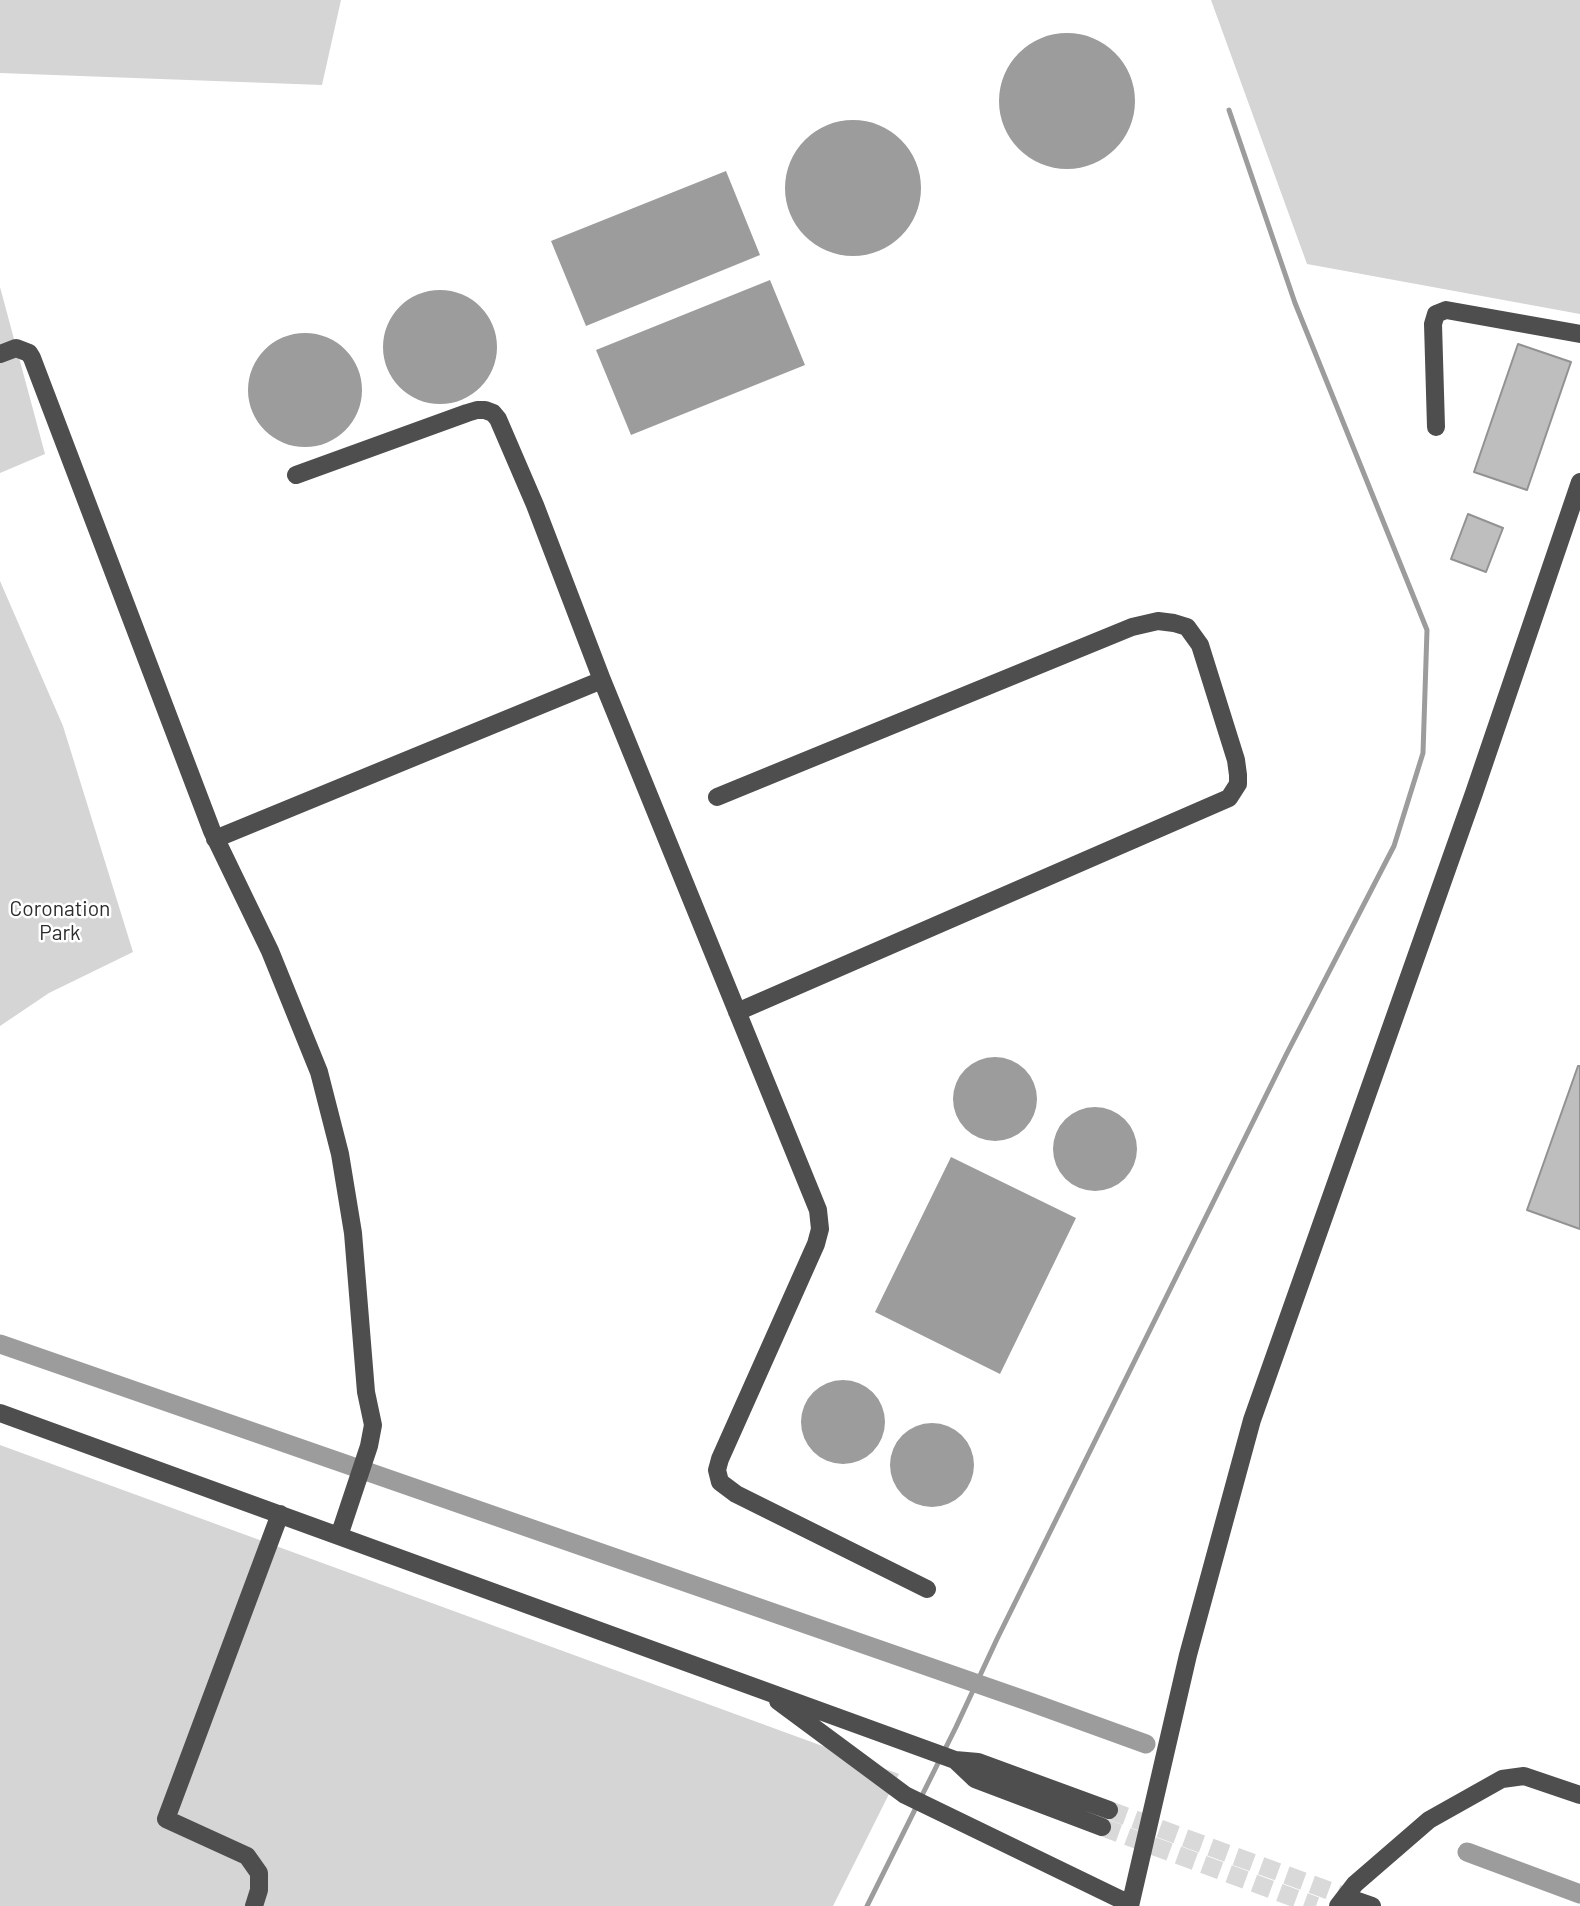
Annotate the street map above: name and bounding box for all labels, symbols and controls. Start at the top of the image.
park label: Coronation Park [10,896,110,946]

